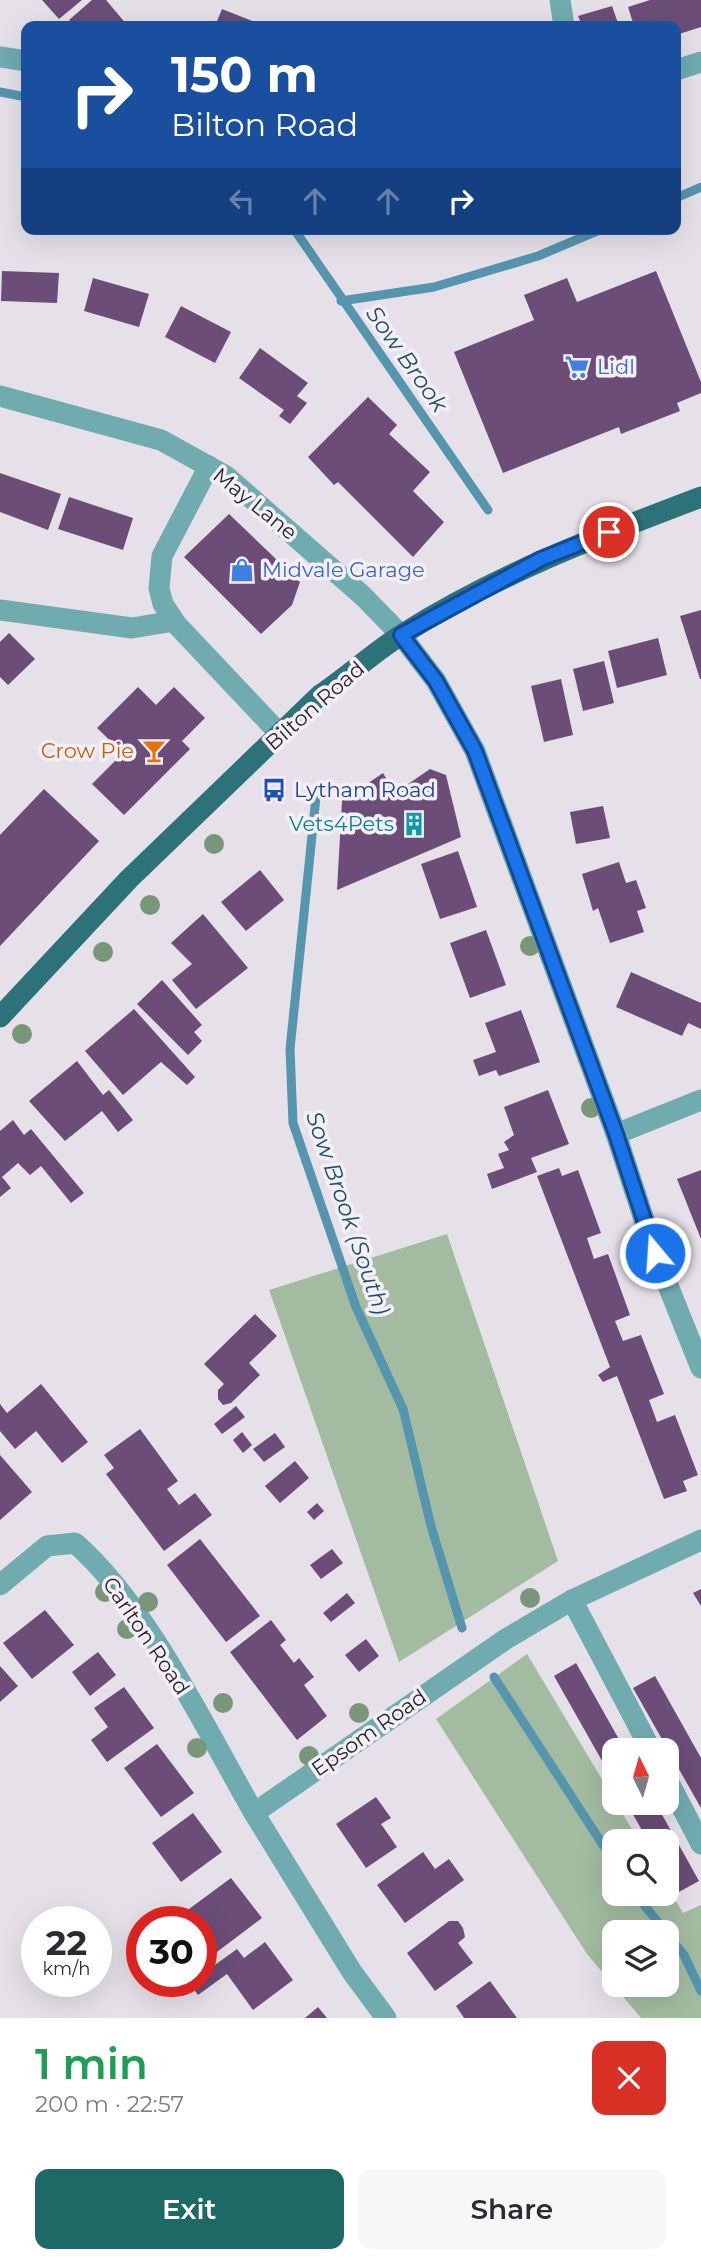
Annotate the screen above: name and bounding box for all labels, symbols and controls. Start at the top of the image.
text: 150 m [171,45,318,104]
icon: right [56,49,147,140]
text: Bilton Road [171,105,358,144]
icon: left [223,182,261,220]
icon: ahead [296,182,334,220]
icon: ahead [369,182,407,220]
icon: right [442,182,480,220]
water label: Sow Brook [360,300,455,419]
supermarket icon: Lidl [563,353,591,381]
place label: Lidl [597,354,635,379]
street label: May Lane [208,462,302,545]
pin [579,502,639,562]
icon: arrive [590,513,628,551]
shop icon: Midvale Garage [228,556,256,584]
place label: Midvale Garage [262,557,425,582]
street label: Bilton Road [260,656,369,755]
bar icon: Crow Pie [140,737,168,765]
place label: Crow Pie [41,738,134,763]
bus stop icon: Lytham Road [260,776,288,804]
place label: Lytham Road [294,777,436,802]
building icon: Vets4Pets [400,810,428,838]
place label: Vets4Pets [289,811,394,836]
water label: Sow Brook (South) [300,1108,396,1318]
position arrow [618,1216,692,1290]
street label: Carlton Road [98,1572,195,1699]
street label: Epsom Road [306,1684,431,1781]
north arrow [602,1738,679,1815]
map controls [602,1738,679,1997]
button: search [602,1829,679,1906]
speed limit sign: 30 [126,1906,217,1997]
button: layers [602,1920,679,1997]
text: 22 [46,1921,87,1964]
text: km/h [42,1958,91,1980]
text: 1 min [35,2038,148,2090]
button: close [592,2041,666,2115]
text: 200 m · 22:57 [35,2090,184,2118]
button: Exit [35,2169,344,2249]
button: Share [358,2169,666,2249]

